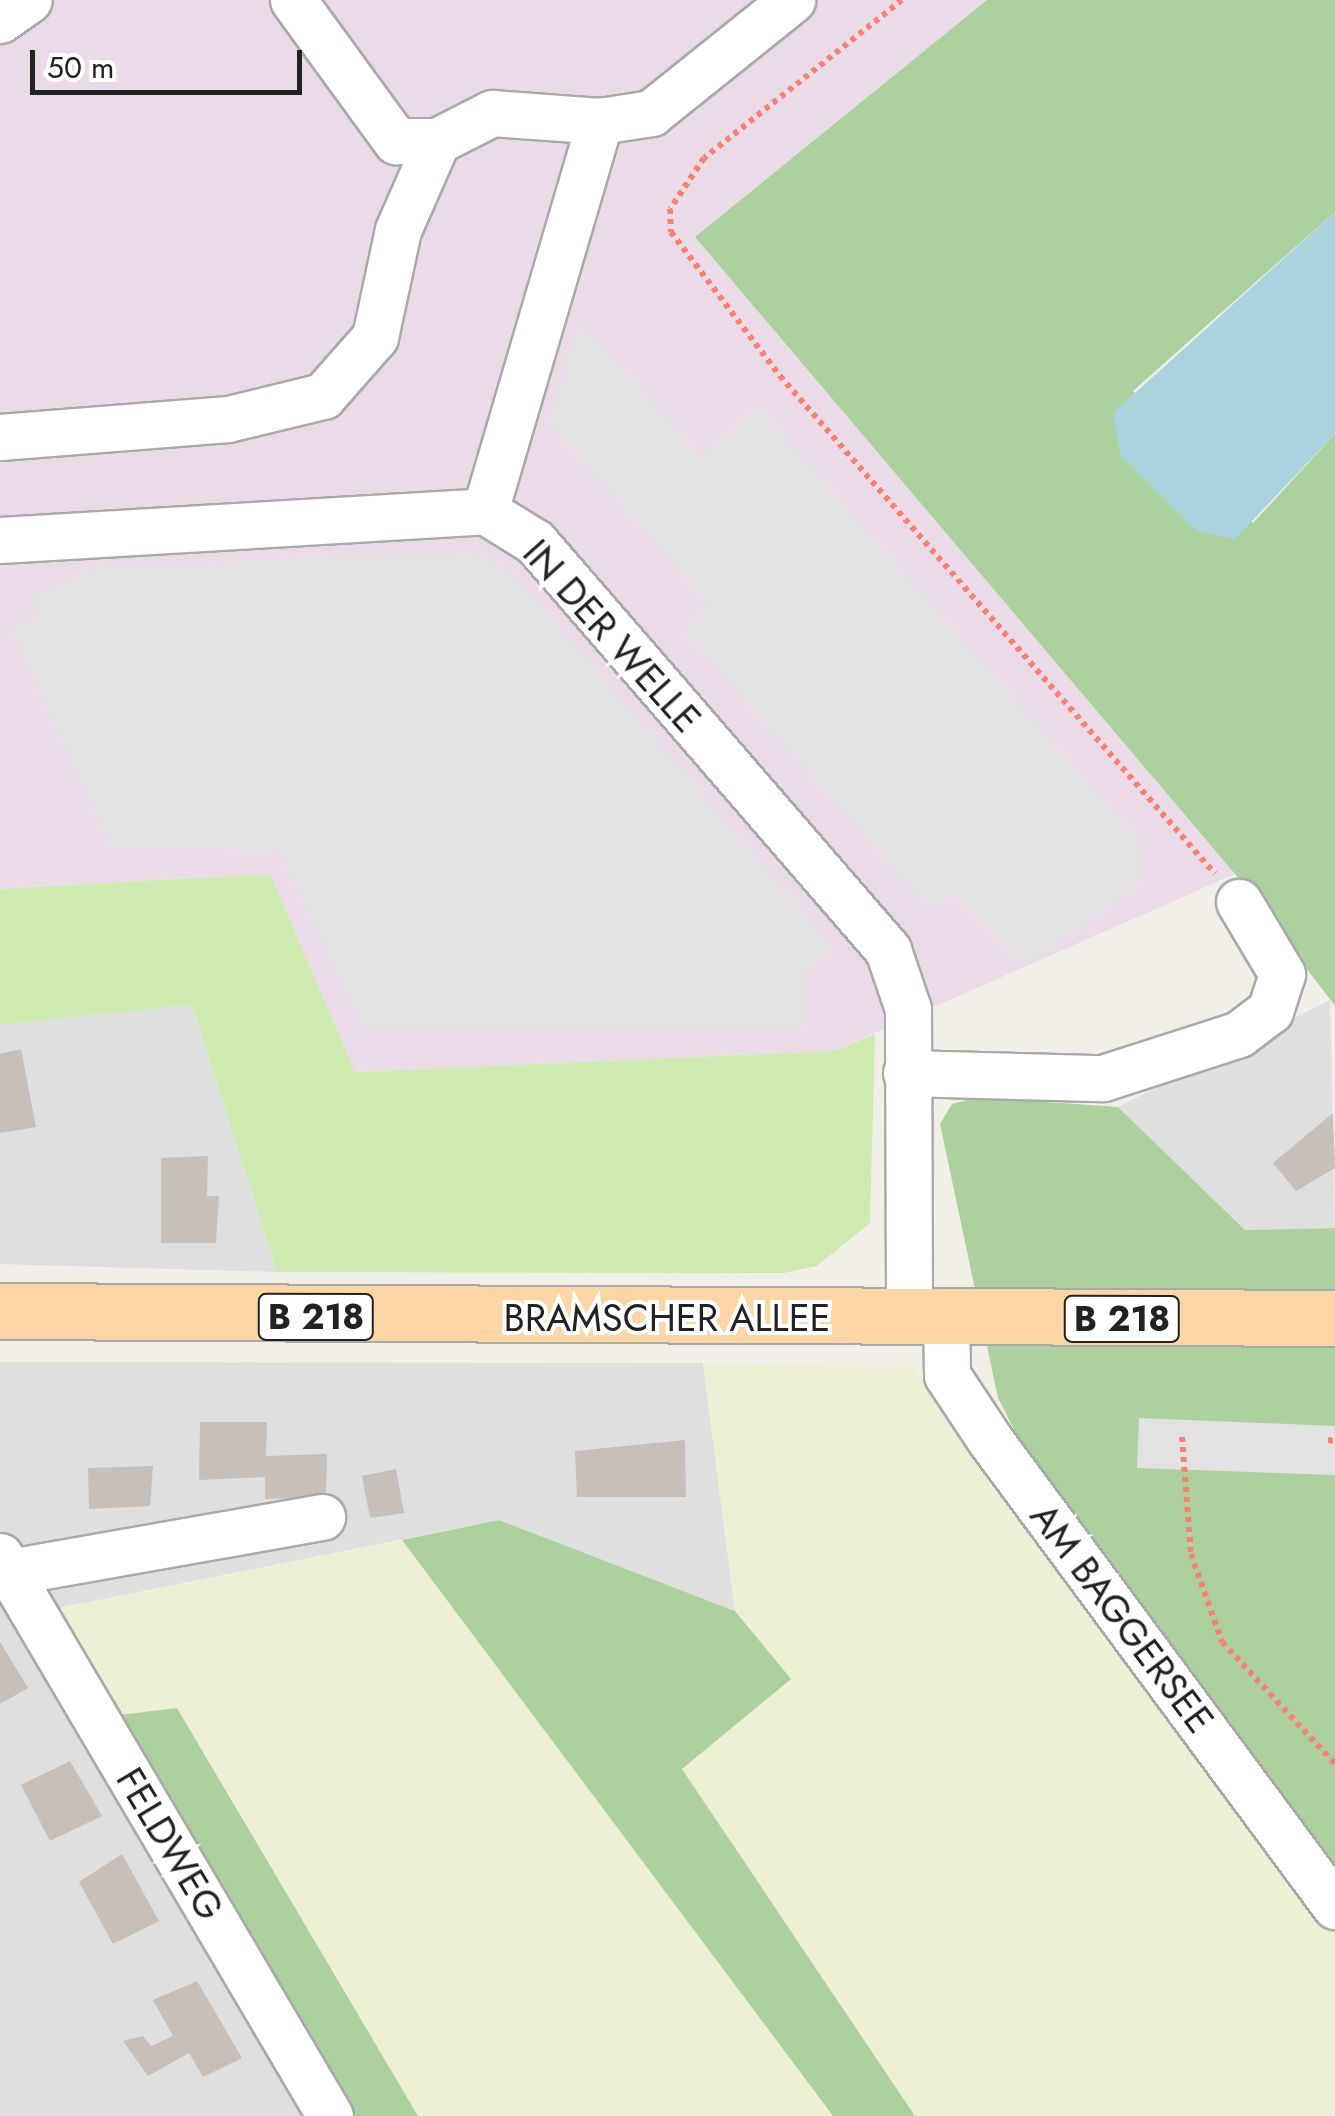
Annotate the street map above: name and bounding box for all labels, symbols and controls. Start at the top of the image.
scale bar [35,30,308,92]
text: 50 m [47,46,114,89]
street label: IN DER WELLE [514,530,710,742]
road number: B 218 [256,1287,376,1347]
road number: B 218 [1062,1289,1182,1349]
street label: BRAMSCHER ALLEE [503,1295,831,1341]
street label: AM BAGGERSEE [1021,1494,1223,1742]
street label: FELDWEG [107,1760,233,1928]

